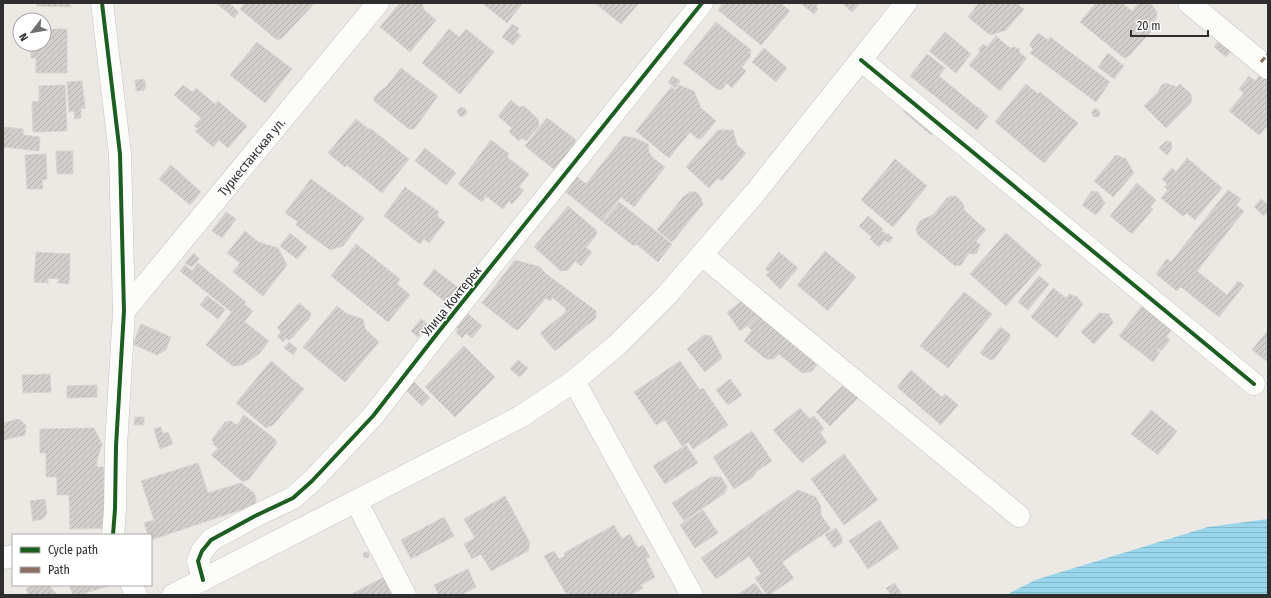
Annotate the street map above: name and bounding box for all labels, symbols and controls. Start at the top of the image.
north arrow [12,12,52,52]
scale bar [1131,12,1208,38]
text: 20 m [1137,19,1161,33]
text: N [17,31,31,43]
street label: Туркестанская ул. [215,115,288,199]
street label: Улица Коктерек [418,263,484,340]
legend [12,534,152,586]
text: Cycle path [48,543,98,557]
text: Path [48,563,70,577]

